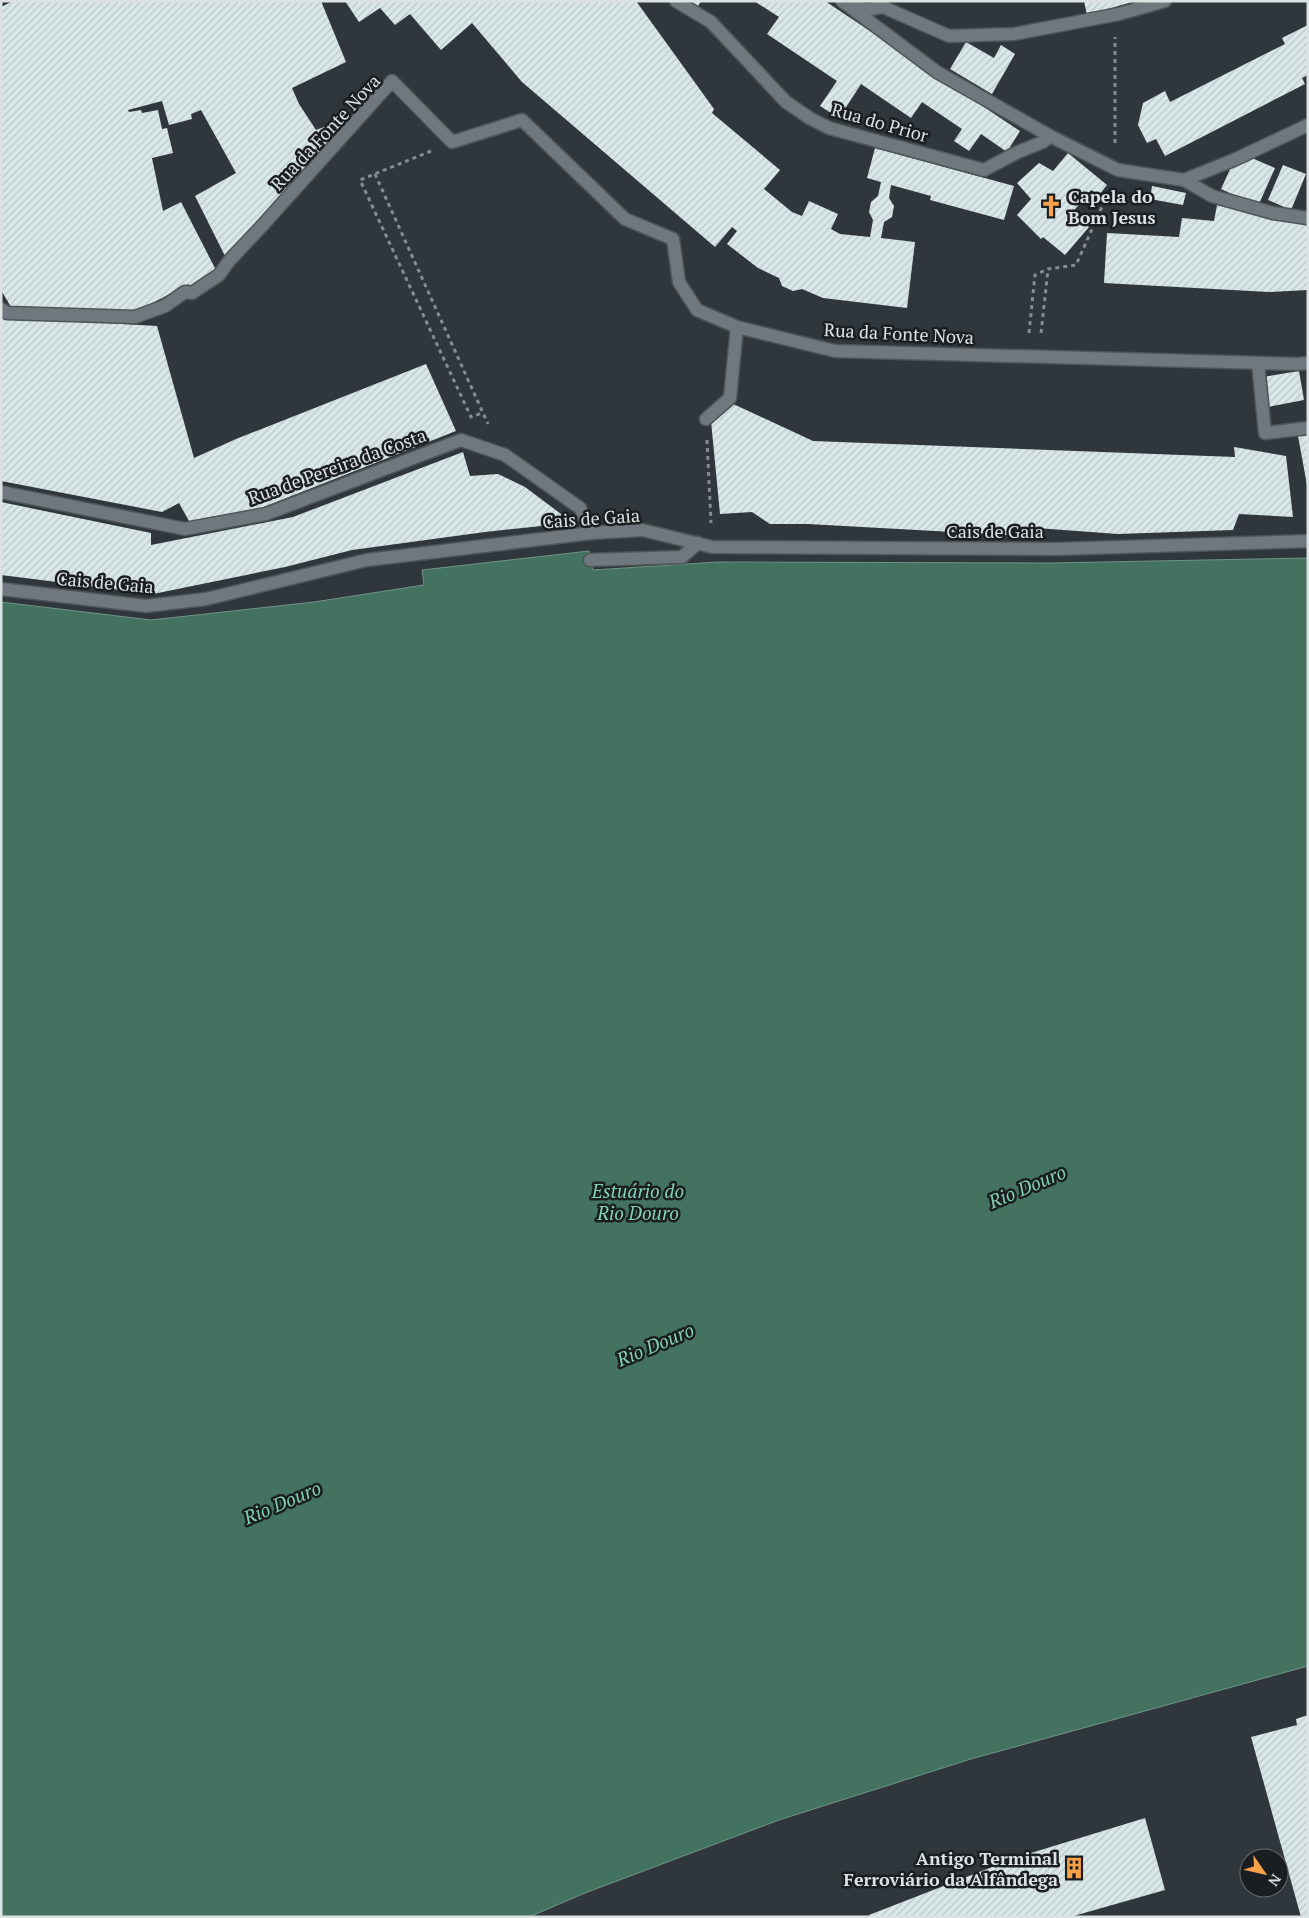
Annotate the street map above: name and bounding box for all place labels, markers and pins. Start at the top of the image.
place label: Capela do Bom Jesus [1068,184,1156,229]
church icon: Capela do Bom Jesus [1038,193,1064,219]
place label: Antigo Terminal Ferroviário da Alfândega [844,1846,1058,1891]
building icon: Antigo Terminal Ferroviário da Alfândega [1061,1855,1087,1881]

